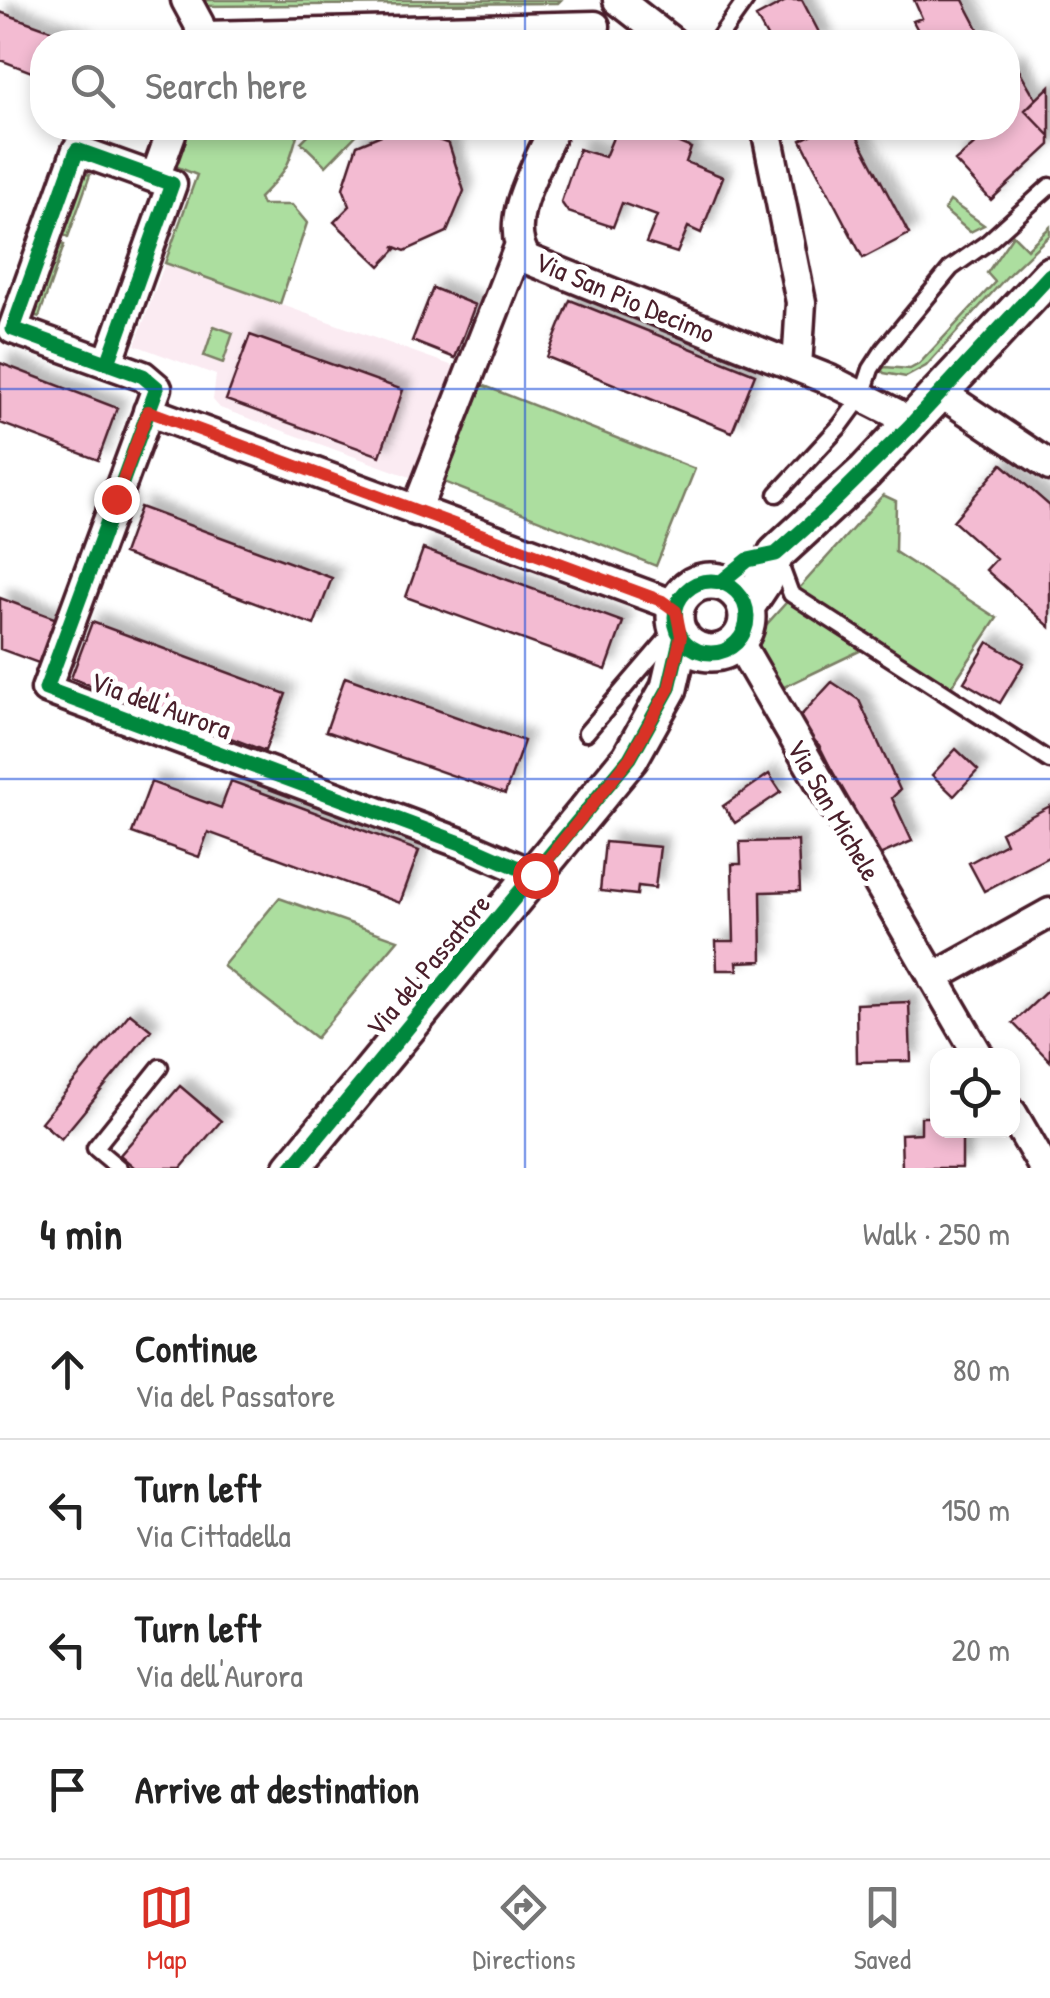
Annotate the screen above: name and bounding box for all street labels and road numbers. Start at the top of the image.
street label: Via San Pio Decimo [529,242,721,352]
street label: Via dell'Aurora [86,662,237,748]
street label: Via San Michele [778,732,890,888]
street label: Via del Passatore [357,886,499,1044]

